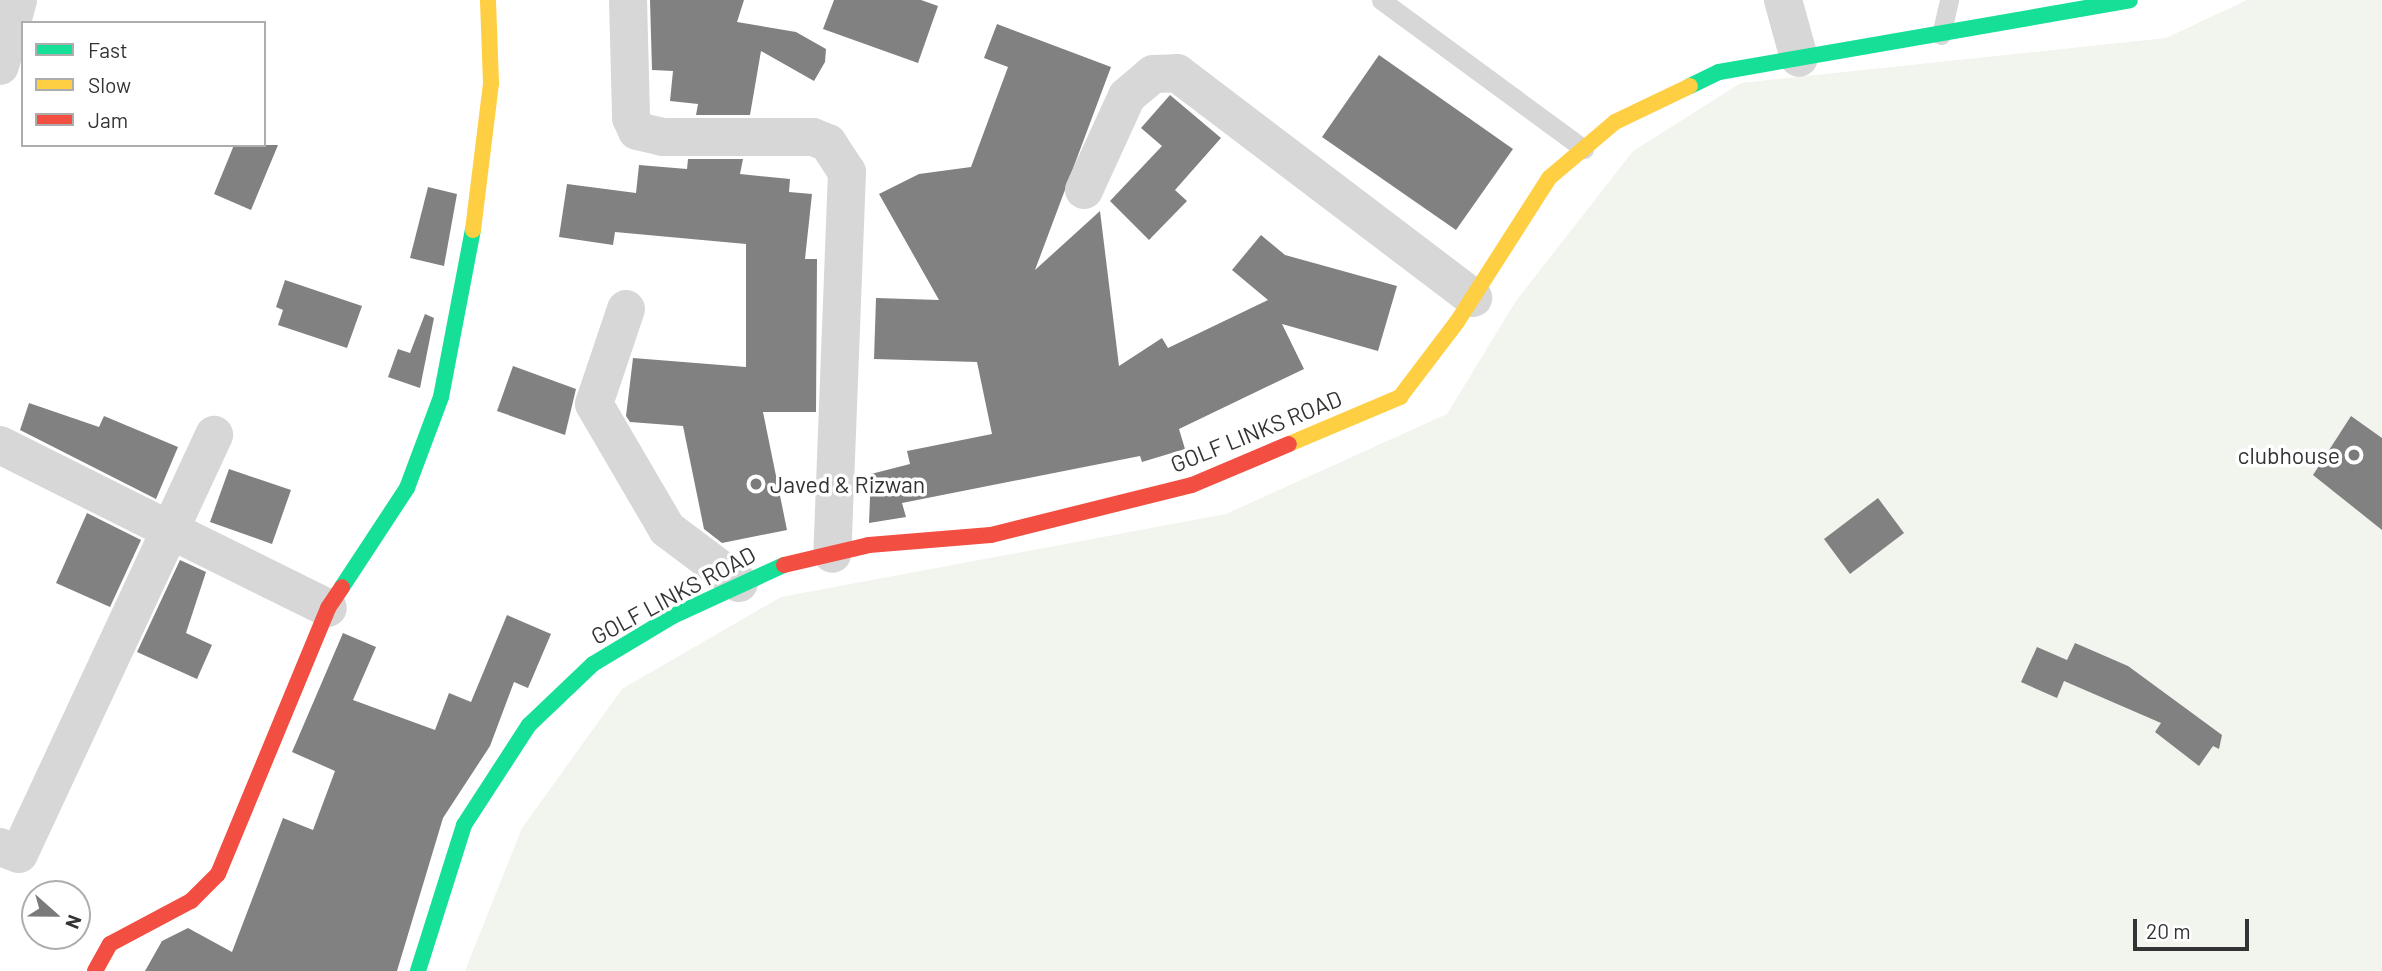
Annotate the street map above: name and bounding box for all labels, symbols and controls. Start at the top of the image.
legend [21,21,266,147]
text: Fast [88,37,128,62]
text: Slow [88,72,131,97]
text: Jam [88,107,128,132]
street label: GOLF LINKS ROAD [1166,384,1346,478]
place label: clubhouse [2237,441,2340,469]
marker: clubhouse [2346,447,2362,463]
place label: Javed & Rizwan [770,470,925,498]
marker: Javed & Rizwan [748,476,764,492]
street label: GOLF LINKS ROAD [586,540,760,650]
north arrow [21,880,91,950]
scale bar [2137,904,2252,948]
text: N [61,912,87,932]
text: 20 m [2146,918,2191,943]

